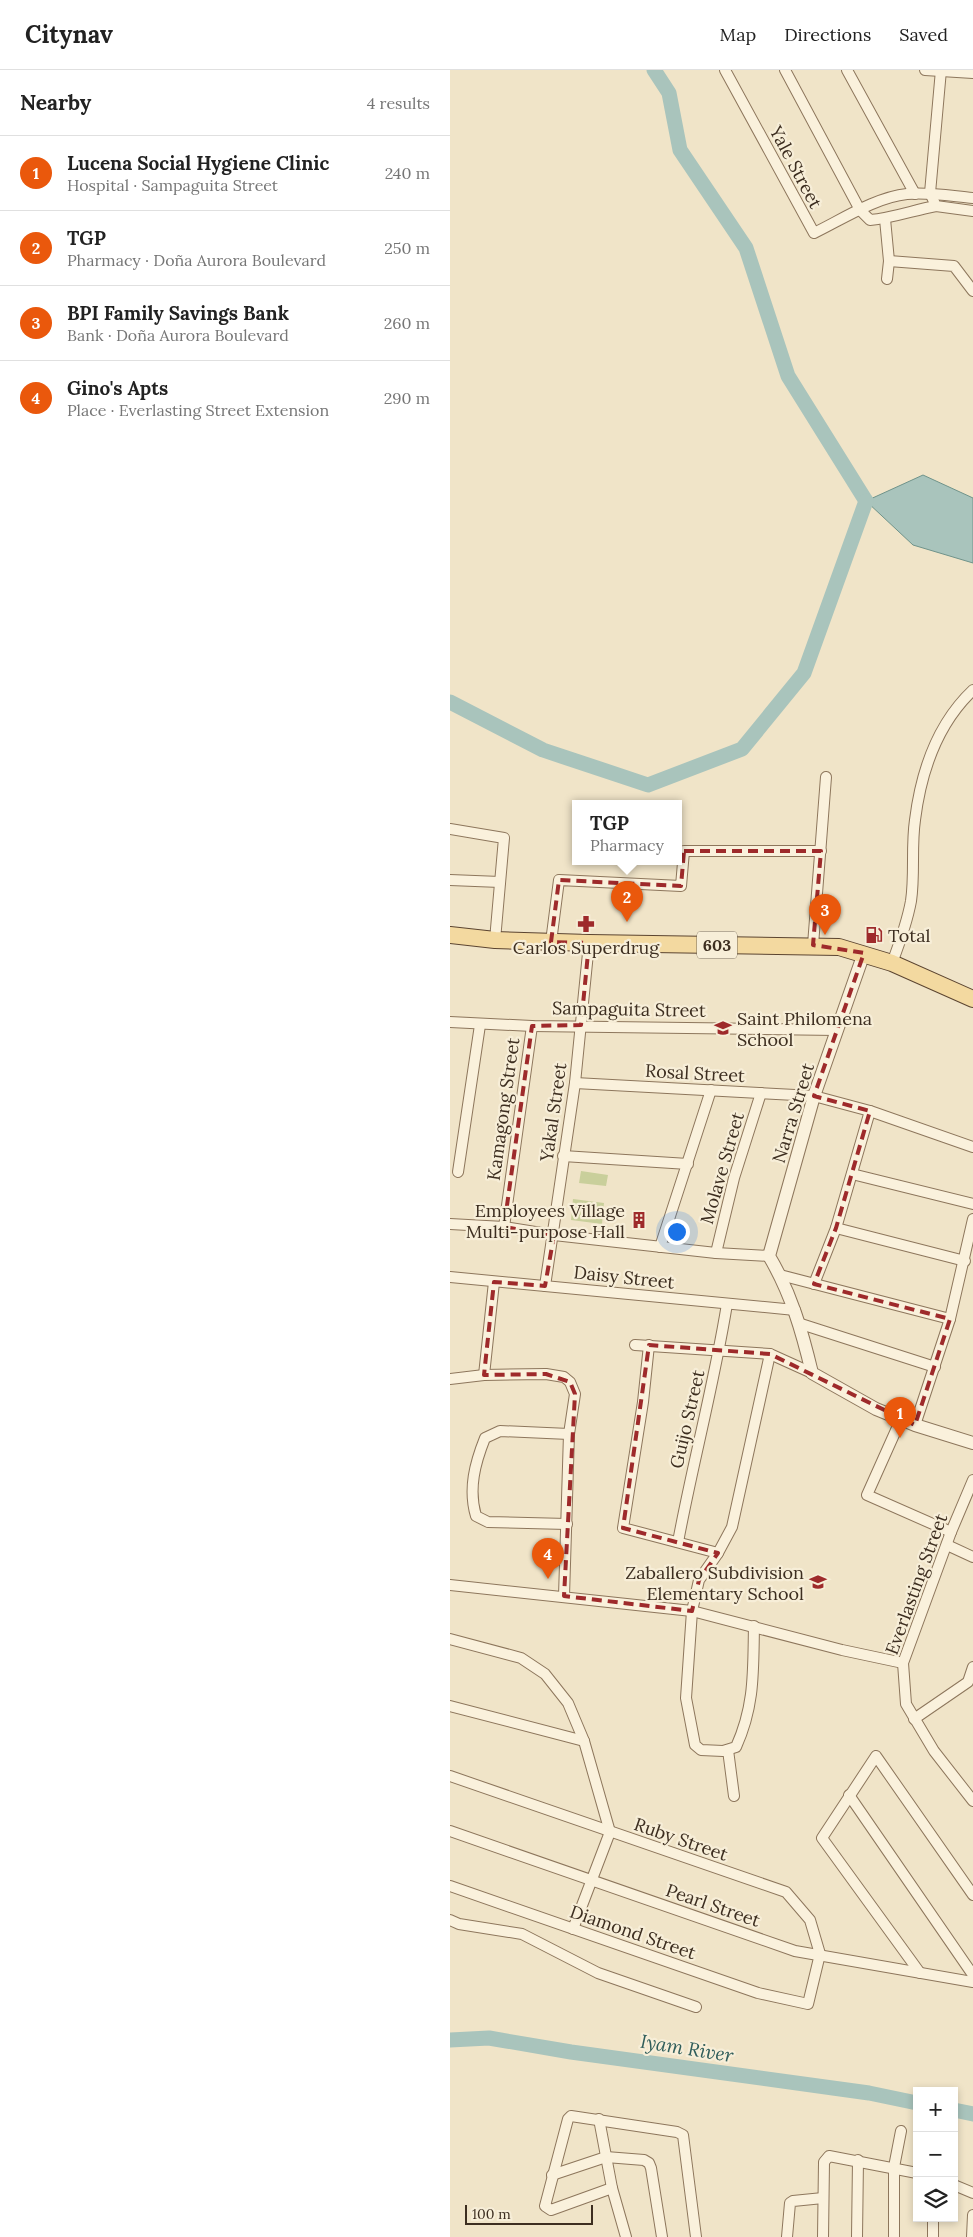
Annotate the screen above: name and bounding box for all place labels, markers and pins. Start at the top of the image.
pin: 2 [611,881,643,922]
pin: 3 [809,894,841,935]
pharmacy icon: Carlos Superdrug [576,914,596,934]
place label: Total [888,924,930,947]
fuel station icon: Total [864,925,884,945]
place label: Carlos Superdrug [513,936,660,959]
place label: Saint Philomena School [737,1007,872,1051]
school or university icon: Saint Philomena School [713,1018,733,1038]
place label: Employees Village Multi-purpose Hall [466,1199,625,1243]
building icon: Employees Village Multi-purpose Hall [629,1210,649,1230]
pin: 1 [884,1397,916,1438]
pin: 4 [532,1538,564,1579]
place label: Zaballero Subdivision Elementary School [625,1561,804,1605]
school or university icon: Zaballero Subdivision Elementary School [808,1572,828,1592]

